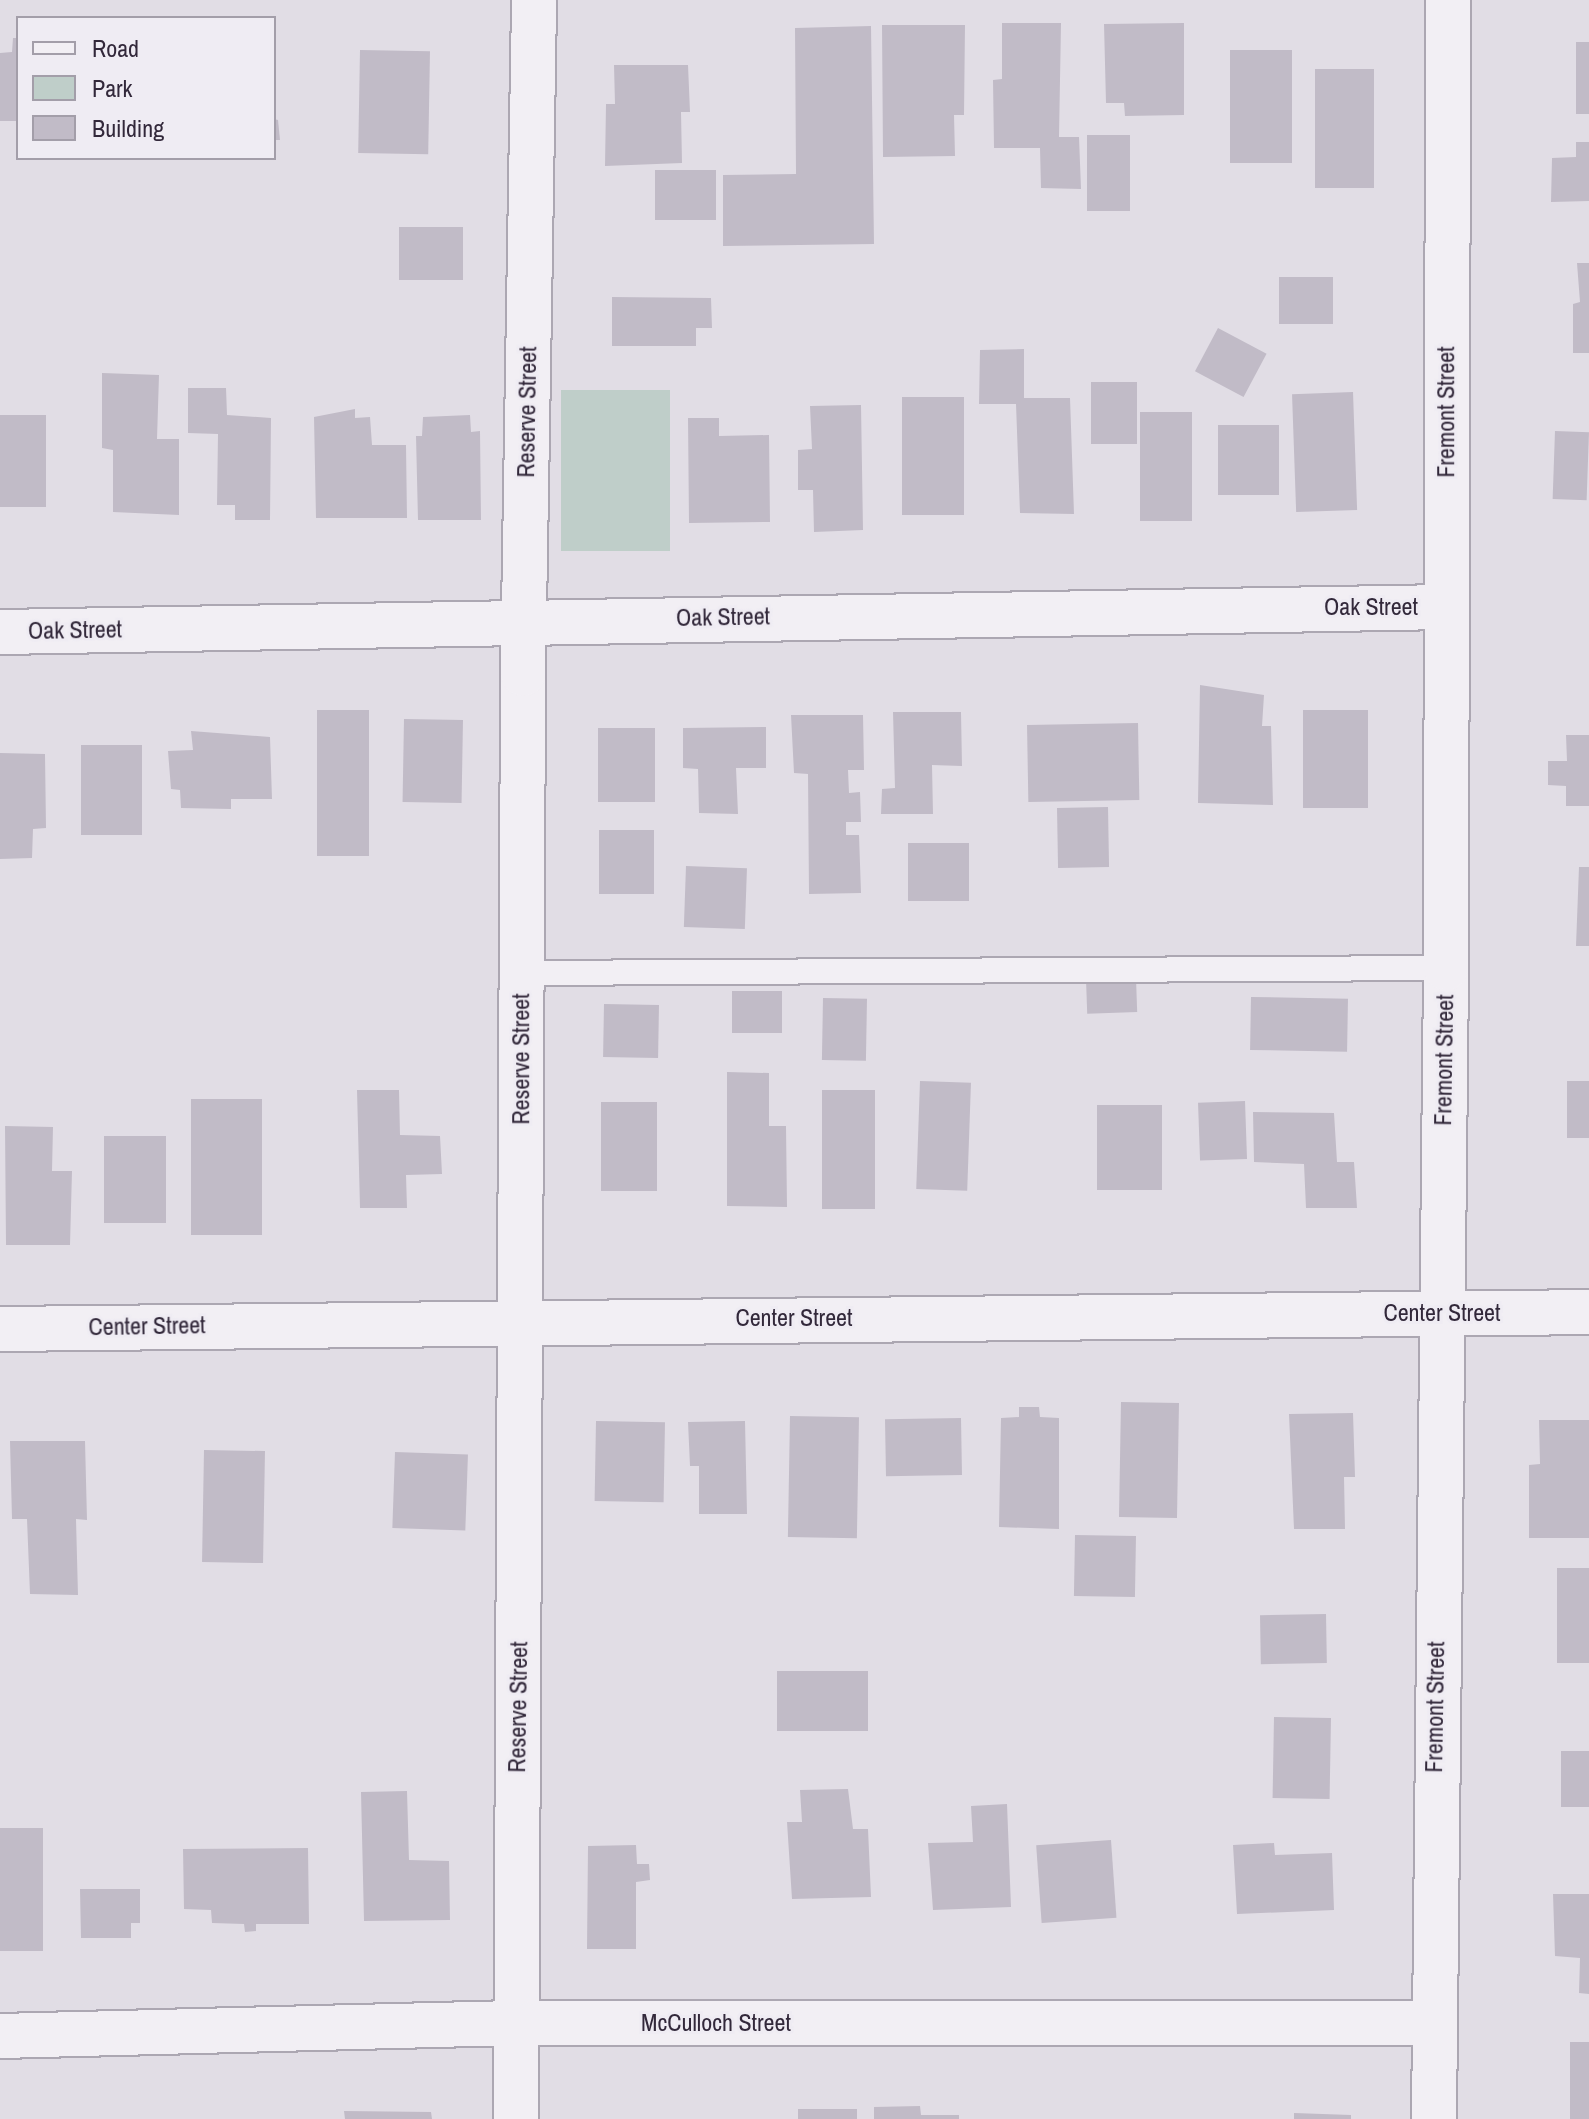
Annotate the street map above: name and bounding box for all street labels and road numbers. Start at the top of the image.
street label: Reserve Street [511,346,543,478]
street label: Fremont Street [1432,346,1460,478]
street label: Oak Street [1324,593,1418,621]
street label: Oak Street [676,602,770,632]
street label: Oak Street [28,615,122,645]
street label: Reserve Street [507,993,535,1125]
street label: Fremont Street [1428,994,1460,1126]
street label: Center Street [1383,1299,1501,1327]
street label: Center Street [735,1304,853,1332]
street label: Center Street [88,1311,206,1341]
street label: Reserve Street [502,1641,534,1773]
street label: Fremont Street [1419,1641,1451,1773]
street label: McCulloch Street [641,2009,791,2037]

